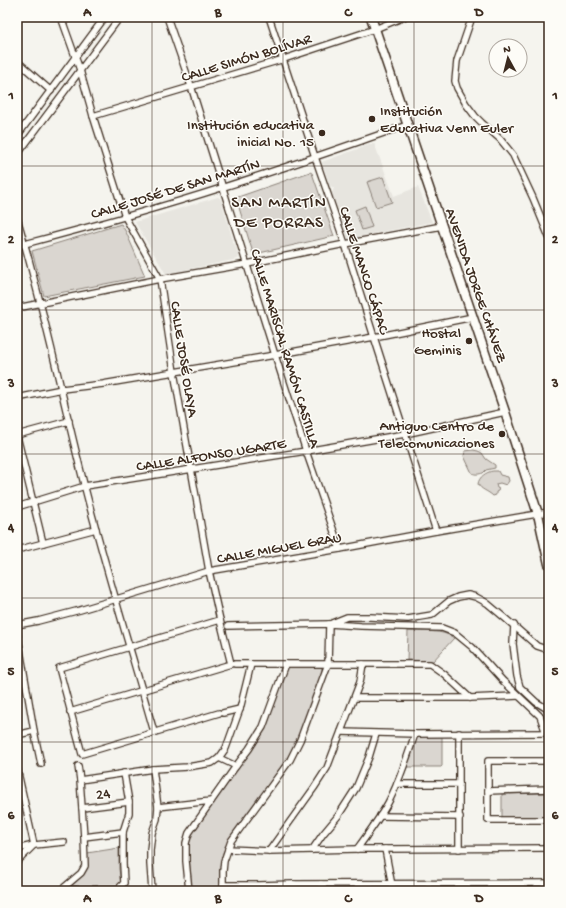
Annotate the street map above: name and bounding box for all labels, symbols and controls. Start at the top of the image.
text: A [82,6,92,21]
text: B [214,6,223,21]
text: C [343,6,353,21]
text: D [474,6,484,21]
street label: CALLE SIMÓN BOLÍVAR [179,30,315,87]
north arrow [488,38,528,78]
text: N [503,44,511,56]
text: 1 [7,89,14,104]
text: 1 [551,89,558,104]
place label: Institución Educativa Venn Euler [380,103,515,138]
marker: Institución Educativa Venn Euler [367,114,377,124]
place label: Institución educativa inicial No. 15 [187,117,315,152]
marker: Institución educativa inicial No. 15 [317,128,327,138]
street label: CALLE JOSÉ DE SAN MARTÍN [89,156,262,224]
district label: SAN MARTÍN DE PORRAS [231,194,327,234]
street label: CALLE MANCO CÁPAC [334,205,392,337]
street label: AVENIDA JORGE CHÁVEZ [440,206,510,366]
text: 2 [8,233,15,248]
text: 2 [552,233,559,248]
street label: CALLE MARISCAL RAMÓN CASTILLA [245,247,323,451]
street label: CALLE JOSÉ OLAYA [165,300,201,420]
place label: Hostal Geminis [414,325,461,360]
marker: Hostal Geminis [464,336,474,346]
text: 3 [7,377,15,392]
text: 3 [551,377,559,392]
place label: Antiguo Centro de Telecomunicaciones [378,418,494,453]
marker: Antiguo Centro de Telecomunicaciones [497,429,507,439]
street label: CALLE ALFONSO UGARTE [135,435,288,477]
text: 4 [7,521,15,536]
text: 4 [551,521,559,536]
street label: CALLE MIGUEL GRAU [216,529,343,569]
text: 5 [8,665,15,680]
text: 5 [552,665,559,680]
street label: 24 [95,785,112,805]
text: 6 [8,809,15,824]
text: 6 [552,809,559,824]
text: A [82,892,92,907]
text: B [214,892,223,907]
text: C [343,892,353,907]
text: D [474,892,484,907]

